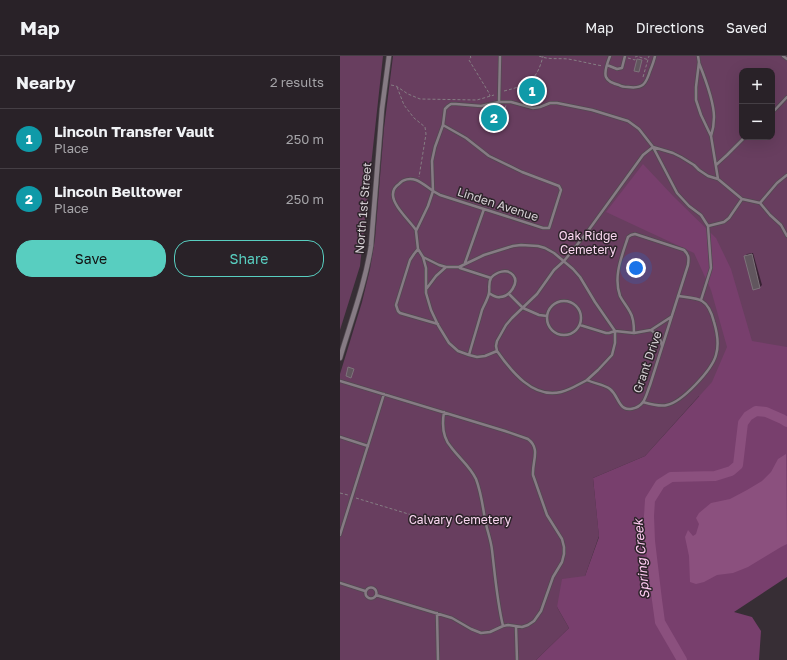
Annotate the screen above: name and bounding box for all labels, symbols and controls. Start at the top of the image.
text: Map [20,16,60,39]
text: Map [585,19,614,36]
text: Directions [636,19,704,36]
text: Saved [726,19,767,36]
map controls [739,68,775,140]
button: + [739,68,775,104]
text: Nearby [16,72,76,93]
text: 2 results [270,74,324,90]
pin: 1 [519,76,545,106]
pin: 2 [481,103,507,133]
button: − [739,104,775,140]
text: Lincoln Transfer Vault [54,122,214,140]
text: 1 [26,131,32,147]
text: 250 m [286,131,324,147]
text: Place [54,140,89,156]
street label: North 1st Street [352,161,374,254]
text: Lincoln Belltower [54,182,182,200]
street label: Linden Avenue [455,184,541,224]
text: 2 [25,191,33,207]
text: 250 m [286,191,324,207]
text: Place [54,200,89,216]
park label: Oak Ridge Cemetery [559,228,617,257]
button: Save [16,240,166,277]
button: Share [174,240,324,277]
your location [626,258,646,278]
street label: Grant Drive [629,329,665,395]
park label: Calvary Cemetery [409,512,512,527]
water label: Spring Creek [629,517,652,600]

